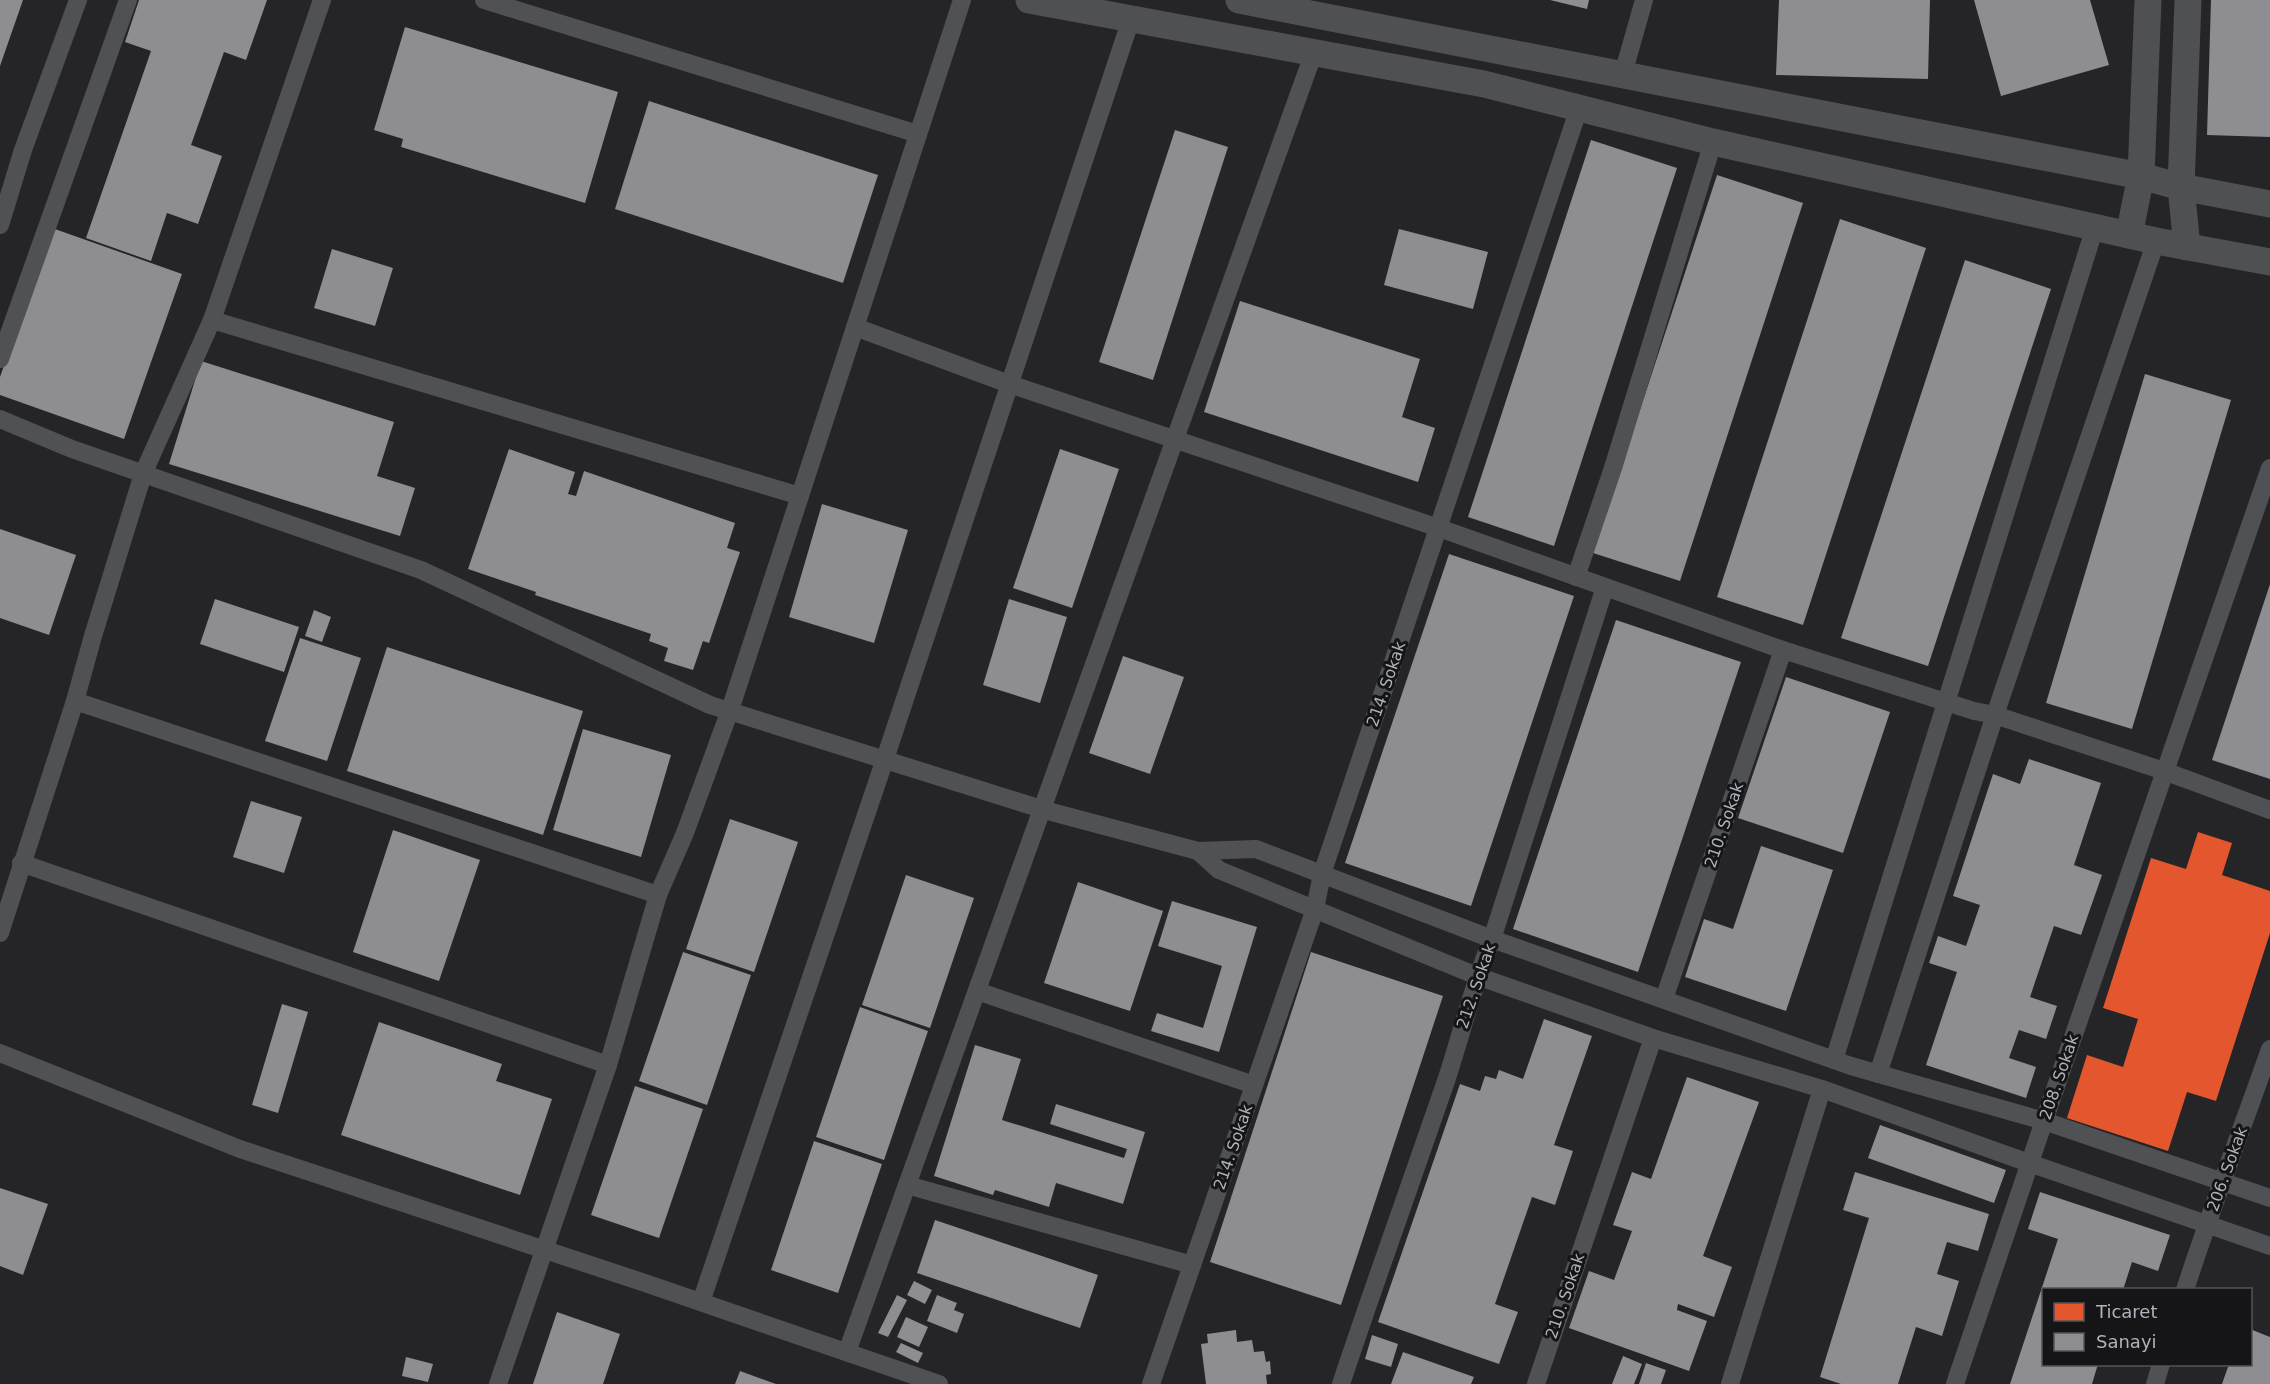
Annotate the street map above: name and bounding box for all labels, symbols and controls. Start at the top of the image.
street label: 214. Sokak [1363,638,1410,729]
street label: 210. Sokak [1701,779,1748,870]
street label: 212. Sokak [1453,940,1500,1031]
street label: 208. Sokak [2036,1031,2083,1122]
street label: 214. Sokak [1210,1101,1257,1192]
street label: 206. Sokak [2203,1123,2251,1214]
street label: 210. Sokak [1542,1250,1589,1341]
legend [2042,1288,2252,1366]
text: Ticaret [2095,1301,2158,1322]
text: Sanayi [2096,1331,2157,1352]

